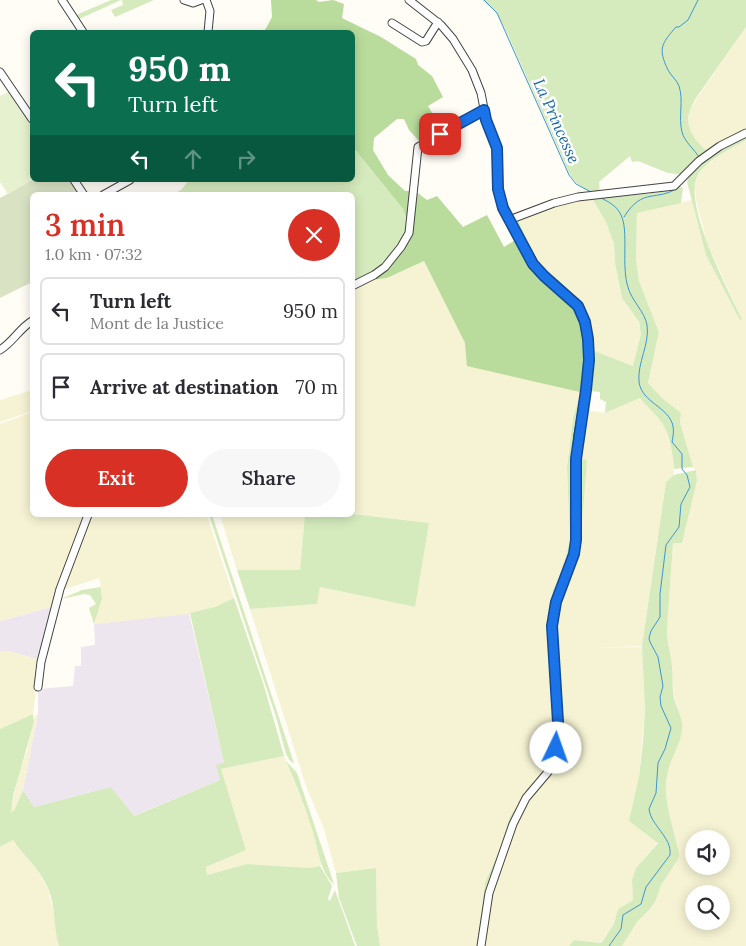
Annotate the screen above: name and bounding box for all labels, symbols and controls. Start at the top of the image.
text: 950 m [128,46,231,91]
icon: left [45,50,110,115]
water label: La Princesse [529,76,585,167]
text: Turn left [128,90,218,118]
pin [419,113,461,155]
icon: arrive [426,120,454,148]
icon: left [126,145,154,173]
icon: ahead [179,145,207,173]
icon: right [232,145,260,173]
text: 3 min [45,206,125,244]
button: close [288,209,340,261]
text: 1.0 km · 07:32 [45,244,142,264]
text: Turn left [90,289,171,313]
icon: left [47,297,75,325]
text: 950 m [283,299,338,323]
text: Mont de la Justice [90,313,224,333]
icon: arrive [47,373,75,401]
text: Arrive at destination [90,375,279,399]
text: 70 m [295,375,338,399]
button: Exit [45,449,188,507]
button: Share [198,449,340,507]
position arrow [529,721,581,773]
map controls [685,830,730,930]
button: sound [685,830,730,875]
button: search [685,885,730,930]

